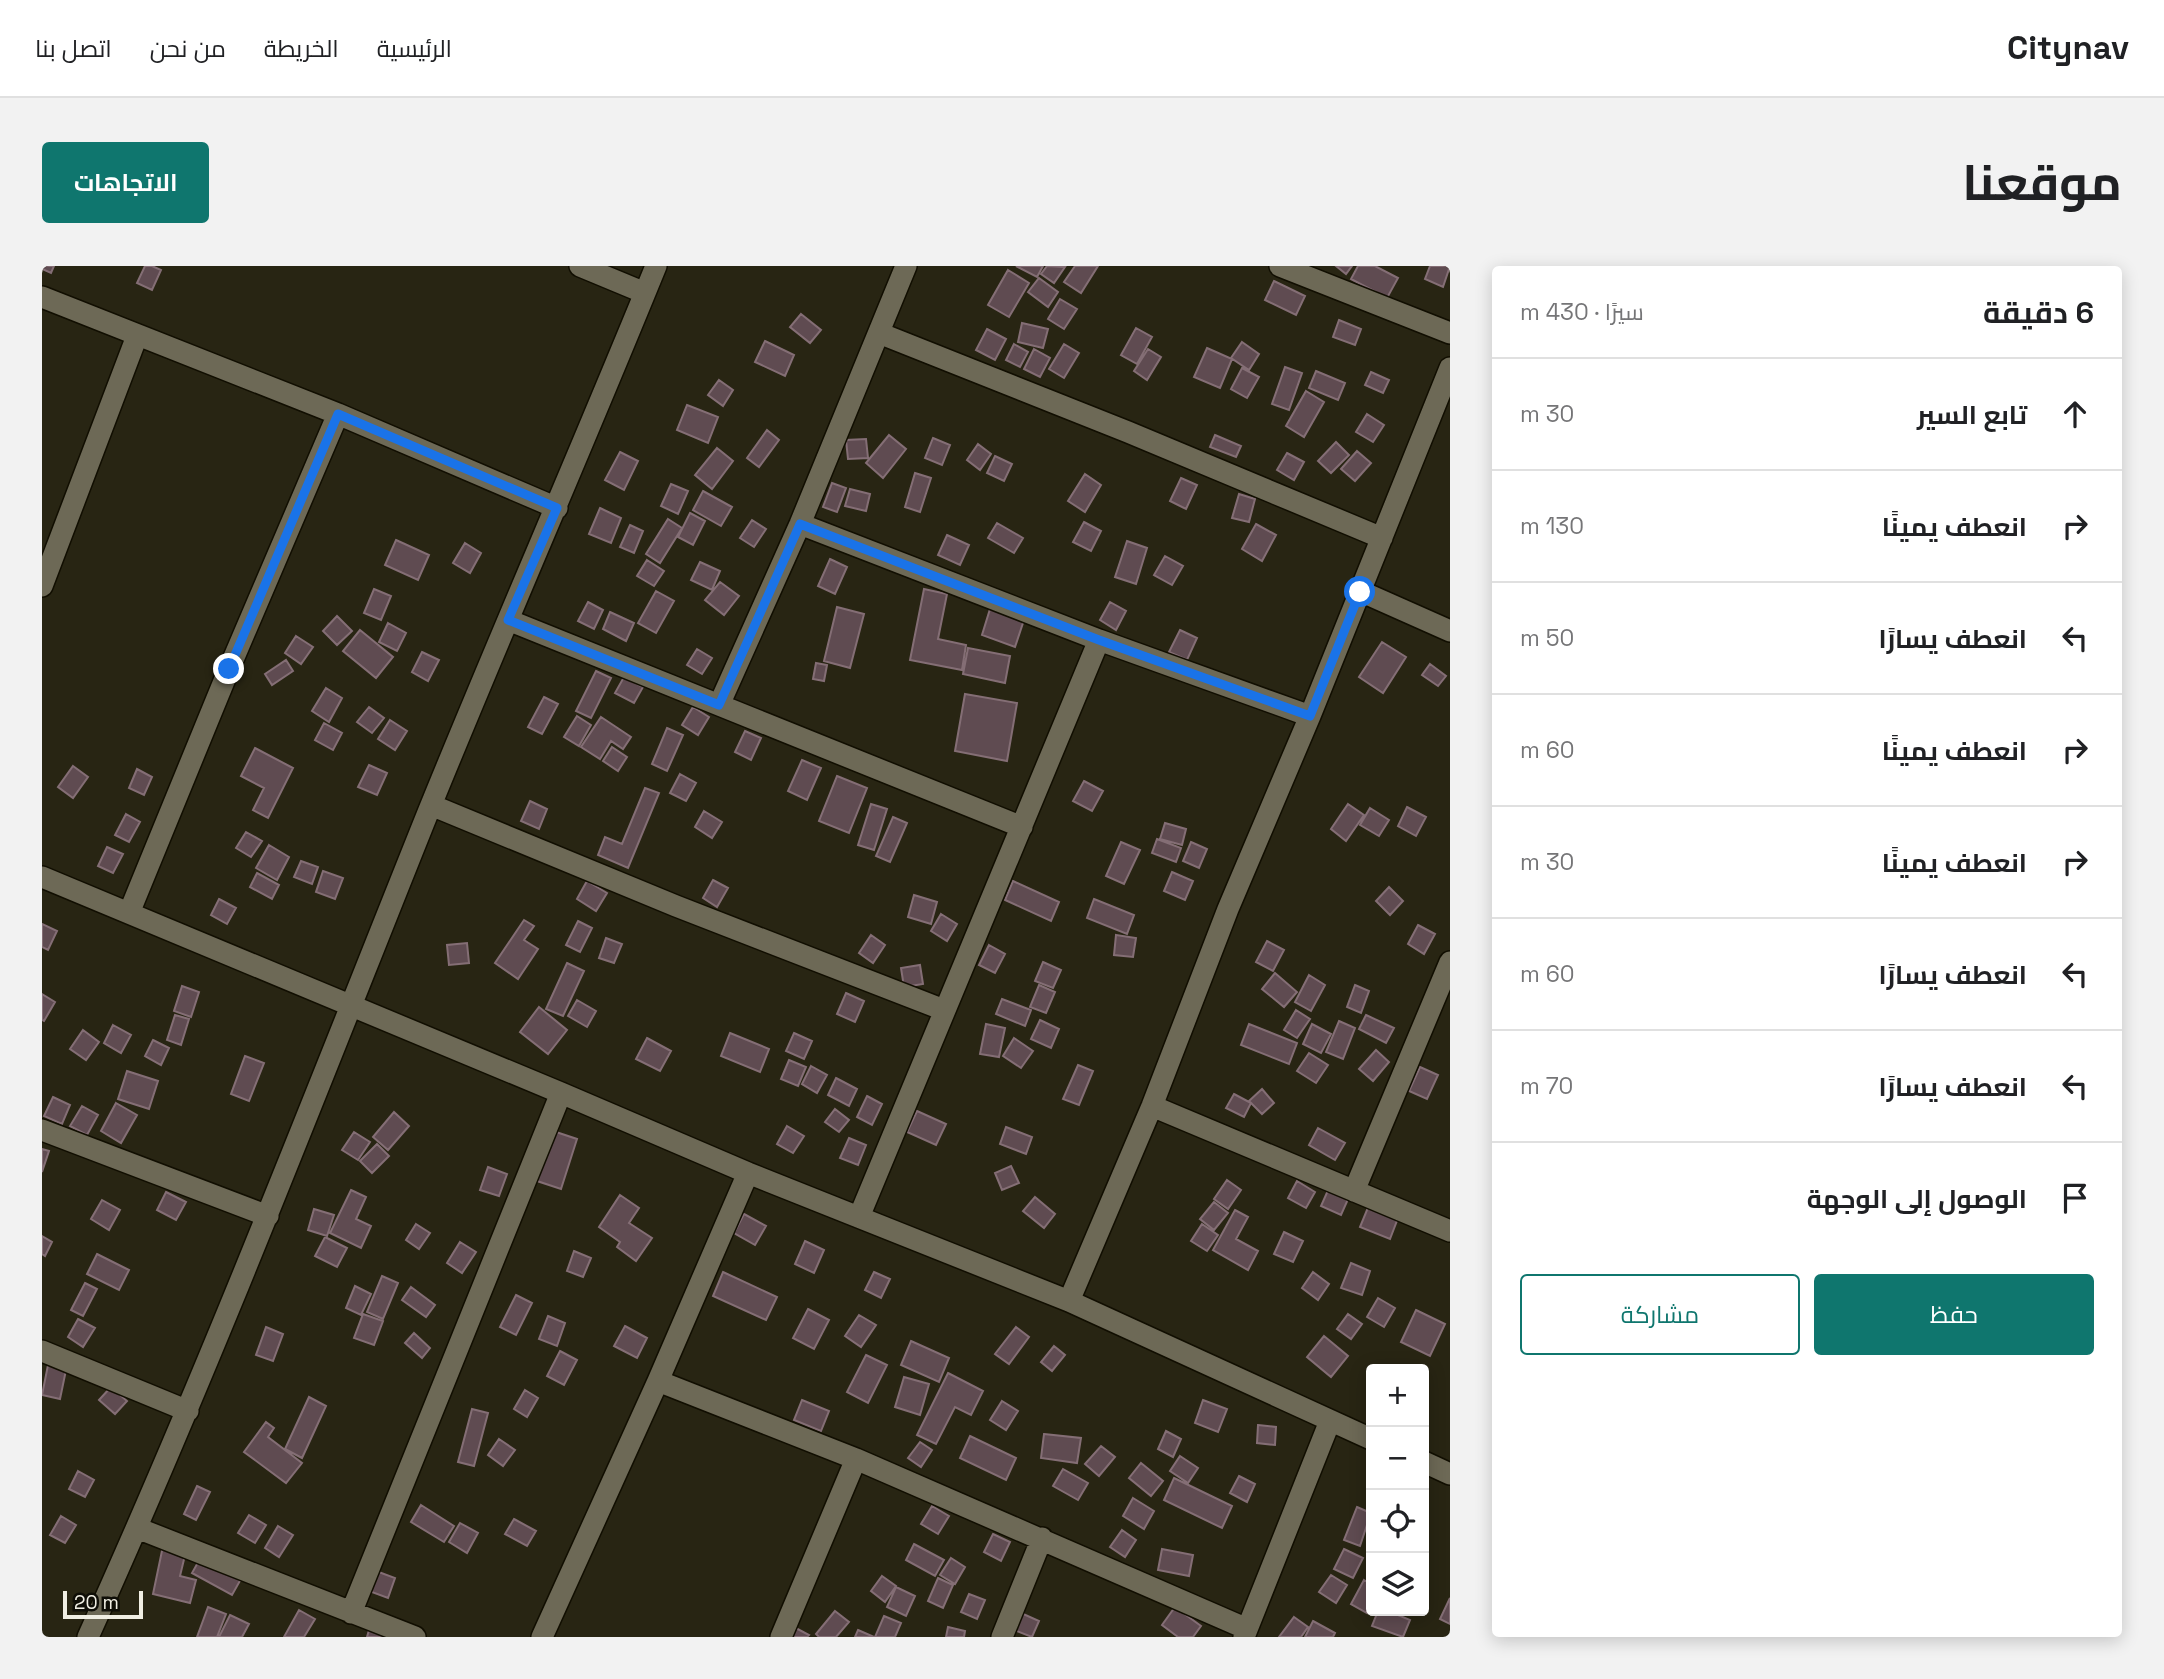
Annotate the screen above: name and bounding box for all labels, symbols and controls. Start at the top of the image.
text: Citynav [2007,27,2129,69]
text: اتصل بنا [35,33,112,64]
text: من نحن [150,33,226,64]
text: الخريطة [264,33,339,64]
text: الرئيسية [377,33,452,64]
button: الاتجاهات [42,142,209,223]
text: موقعنا [1962,152,2122,214]
text: 6 دقيقة [1983,293,2094,332]
text: سيرًا · 430 m [1520,297,1644,327]
icon: ahead [2056,395,2094,433]
text: تابع السير [1917,398,2027,432]
text: 30 m [1520,399,1574,429]
icon: right [2056,507,2094,545]
text: انعطف يمينًا [1882,510,2027,544]
text: 130 m [1520,511,1584,541]
route start [1344,576,1375,607]
icon: left [2056,619,2094,657]
text: انعطف يسارًا [1879,622,2027,656]
text: 50 m [1520,623,1574,653]
route end [213,653,244,684]
icon: right [2056,731,2094,769]
text: انعطف يمينًا [1882,734,2027,768]
text: 60 m [1520,735,1575,765]
icon: right [2056,843,2094,881]
text: انعطف يمينًا [1882,846,2027,880]
text: 30 m [1520,847,1574,877]
icon: left [2056,955,2094,993]
text: انعطف يسارًا [1879,958,2027,992]
text: 60 m [1520,959,1575,989]
icon: left [2056,1067,2094,1105]
text: انعطف يسارًا [1879,1070,2027,1104]
text: 70 m [1520,1071,1573,1101]
icon: arrive [2056,1179,2094,1217]
text: الوصول إلى الوجهة [1807,1182,2027,1216]
button: مشاركة [1520,1274,1800,1355]
button: حفظ [1814,1274,2094,1355]
map controls [1366,1364,1429,1616]
button: + [1366,1364,1429,1427]
button: − [1366,1427,1429,1490]
button: locate [1366,1490,1429,1553]
button: layers [1366,1553,1429,1616]
scale bar [63,1588,144,1620]
text: 20 m [74,1590,119,1615]

